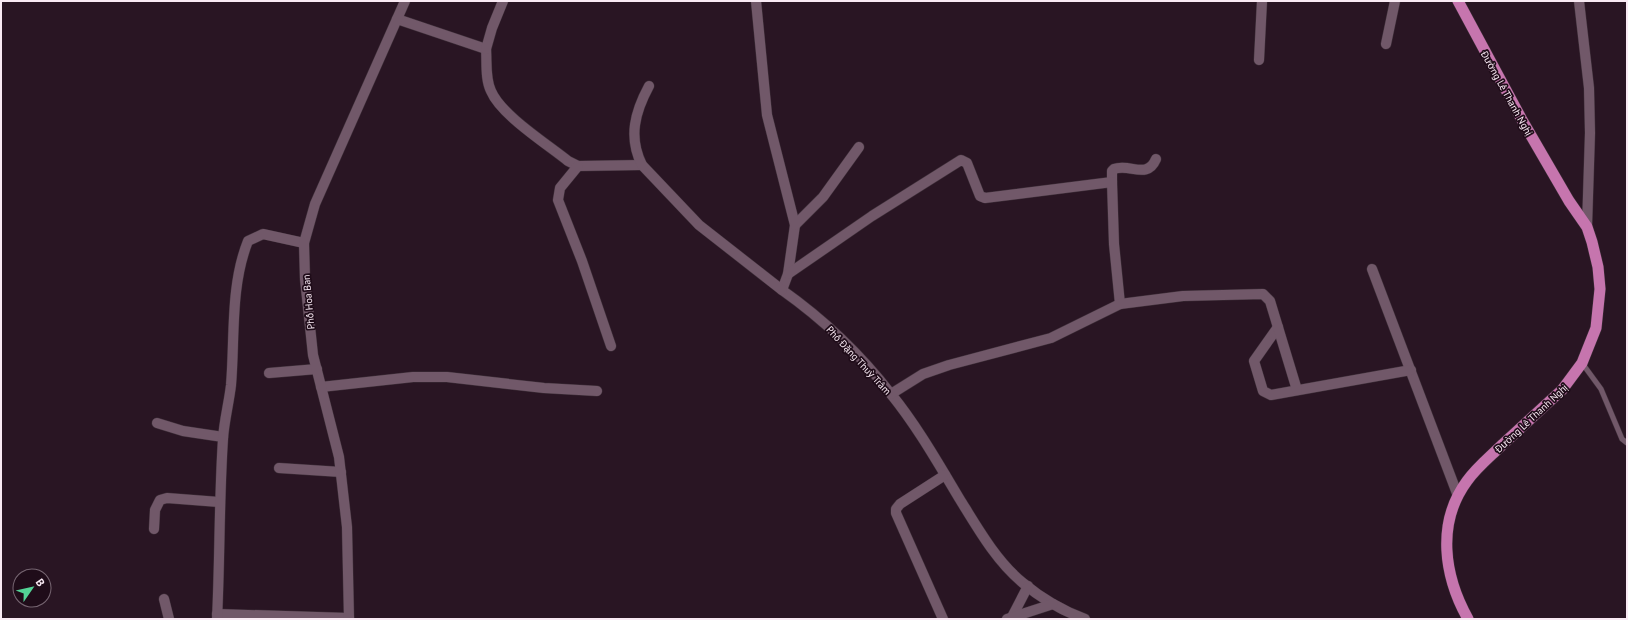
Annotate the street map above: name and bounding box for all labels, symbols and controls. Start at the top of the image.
street label: Đường Lê Thanh Nghị [1477,48,1535,138]
street label: Phố Hoa Ban [300,274,317,330]
street label: Phố Đặng Thuỳ Trâm [823,323,894,397]
street label: Đường Lê Thanh Nghị [1492,381,1570,456]
north arrow [12,568,52,608]
text: B [33,576,48,589]

